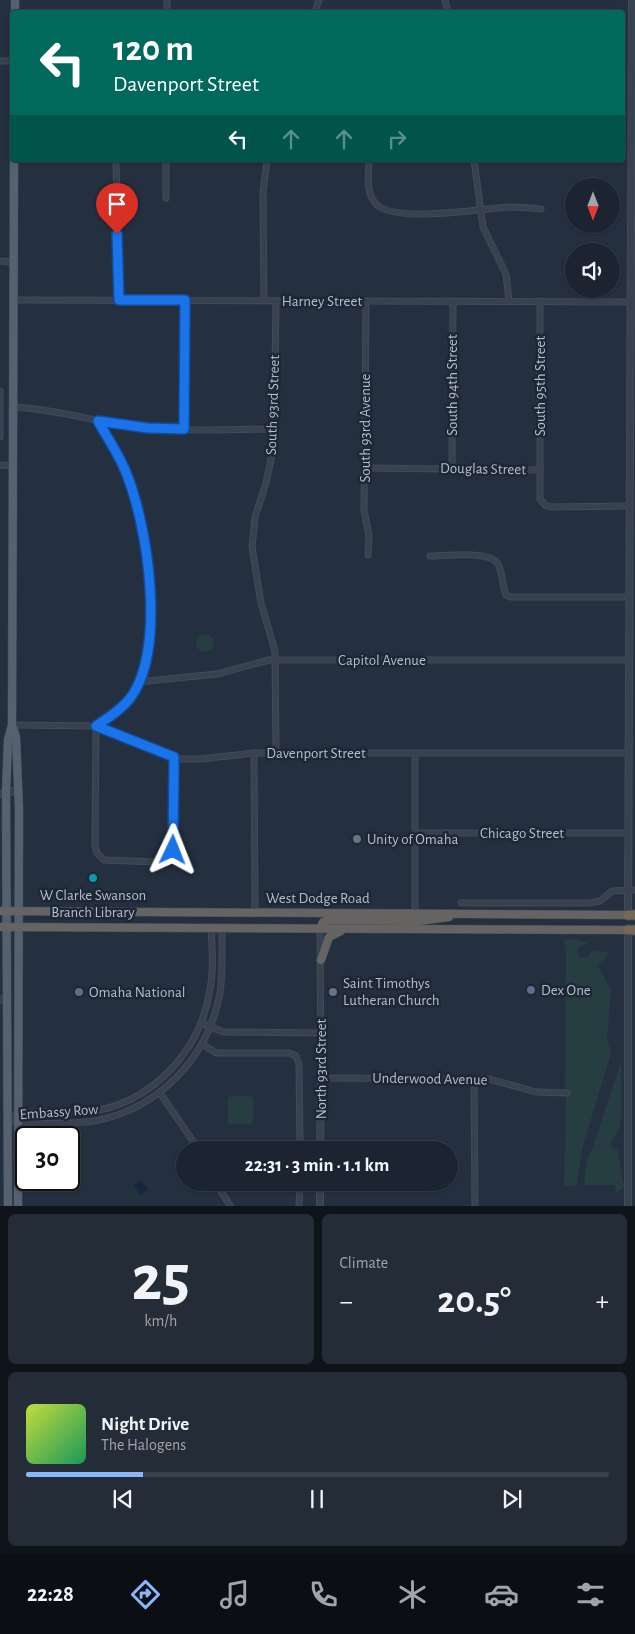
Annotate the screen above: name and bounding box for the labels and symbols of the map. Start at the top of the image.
north arrow [565,178,620,232]
pin [96,183,138,234]
street label: Harney Street [282,294,362,309]
street label: South 94th Street [445,334,460,436]
street label: South 95th Street [533,336,548,436]
street label: South 93rd Street [264,354,282,455]
street label: South 93rd Avenue [358,373,373,482]
street label: Douglas Street [440,461,526,477]
street label: Capitol Avenue [338,653,426,668]
street label: Davenport Street [266,746,366,761]
position arrow [146,823,198,875]
street label: Chicago Street [480,826,564,841]
place label: Unity of Omaha [367,832,458,847]
marker: Unity of Omaha [351,833,363,845]
marker: W Clarke Swanson Branch Library [87,872,99,884]
place label: W Clarke Swanson Branch Library [40,888,146,920]
street label: West Dodge Road [266,891,370,906]
place label: Saint Timothys Lutheran Church [343,976,440,1008]
place label: Dex One [541,983,591,998]
marker: Dex One [525,984,537,996]
place label: Omaha National [89,985,186,1000]
marker: Omaha National [73,986,85,998]
marker: Saint Timothys Lutheran Church [327,986,339,998]
street label: North 93rd Street [314,1018,329,1119]
street label: Underwood Avenue [372,1070,488,1088]
street label: Embassy Row [19,1102,99,1122]
speed limit sign: 30 [15,1126,80,1191]

